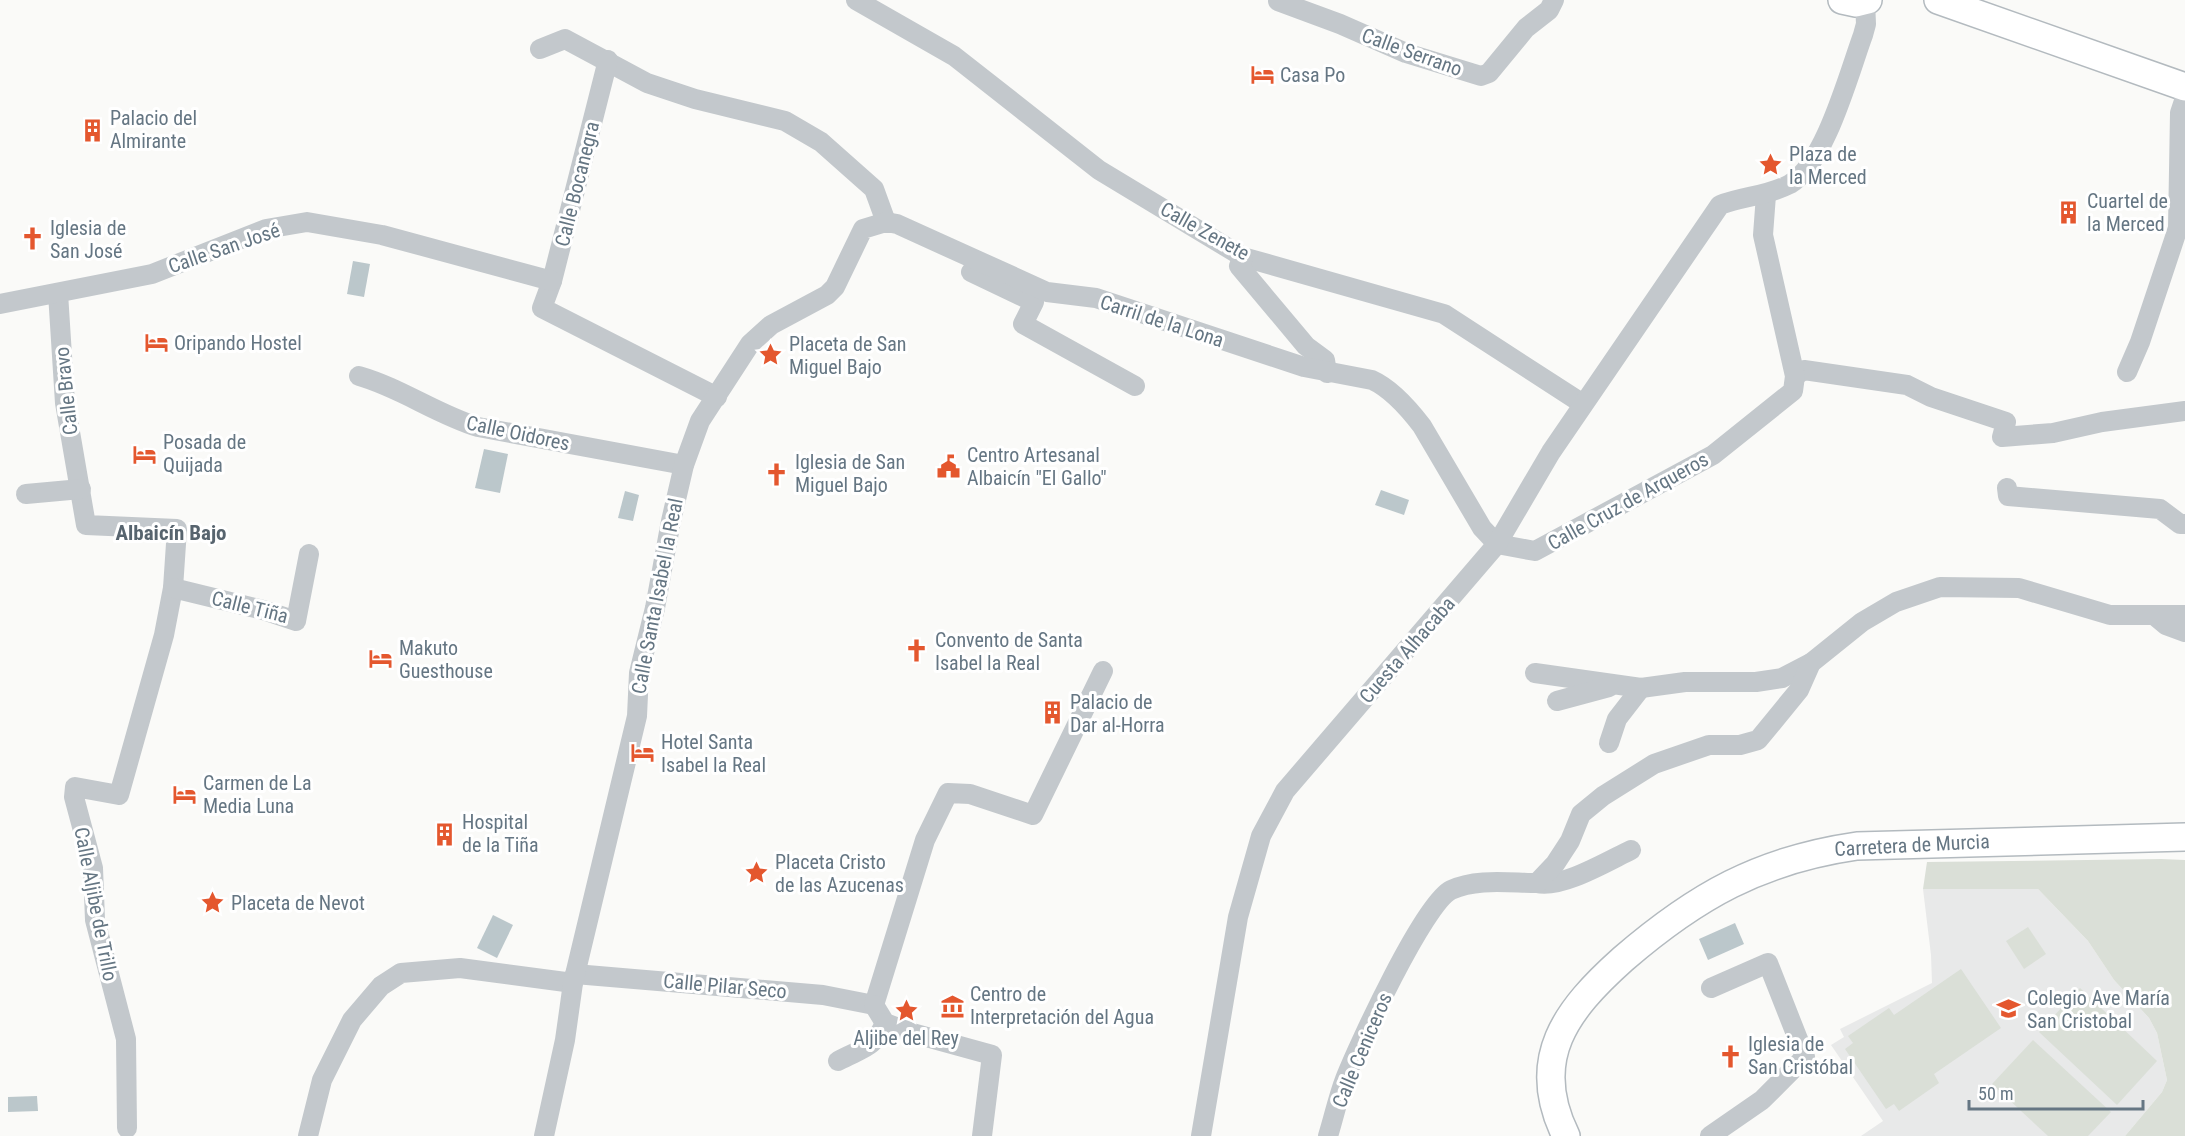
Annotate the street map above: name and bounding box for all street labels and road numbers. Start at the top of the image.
street label: Calle Serrano [1359,23,1465,81]
street label: Calle Bocanegra [550,119,604,249]
street label: Calle Zenete [1156,197,1254,265]
street label: Calle San José [165,218,283,278]
street label: Carril de la Lona [1097,290,1227,352]
street label: Calle Bravo [49,346,83,436]
street label: Calle Oidores [464,410,572,456]
street label: Calle Cruz de Arqueros [1543,447,1713,555]
street label: Calle Santa Isabel la Real [626,496,688,696]
street label: Calle Tiña [209,586,291,628]
street label: Cuesta Alhacaba [1354,592,1460,708]
street label: Calle Aljibe de Trillo [69,825,123,983]
street label: Carretera de Murcia [1834,829,1990,861]
street label: Calle Pilar Seco [662,969,788,1003]
street label: Calle Ceniceros [1327,989,1397,1111]

